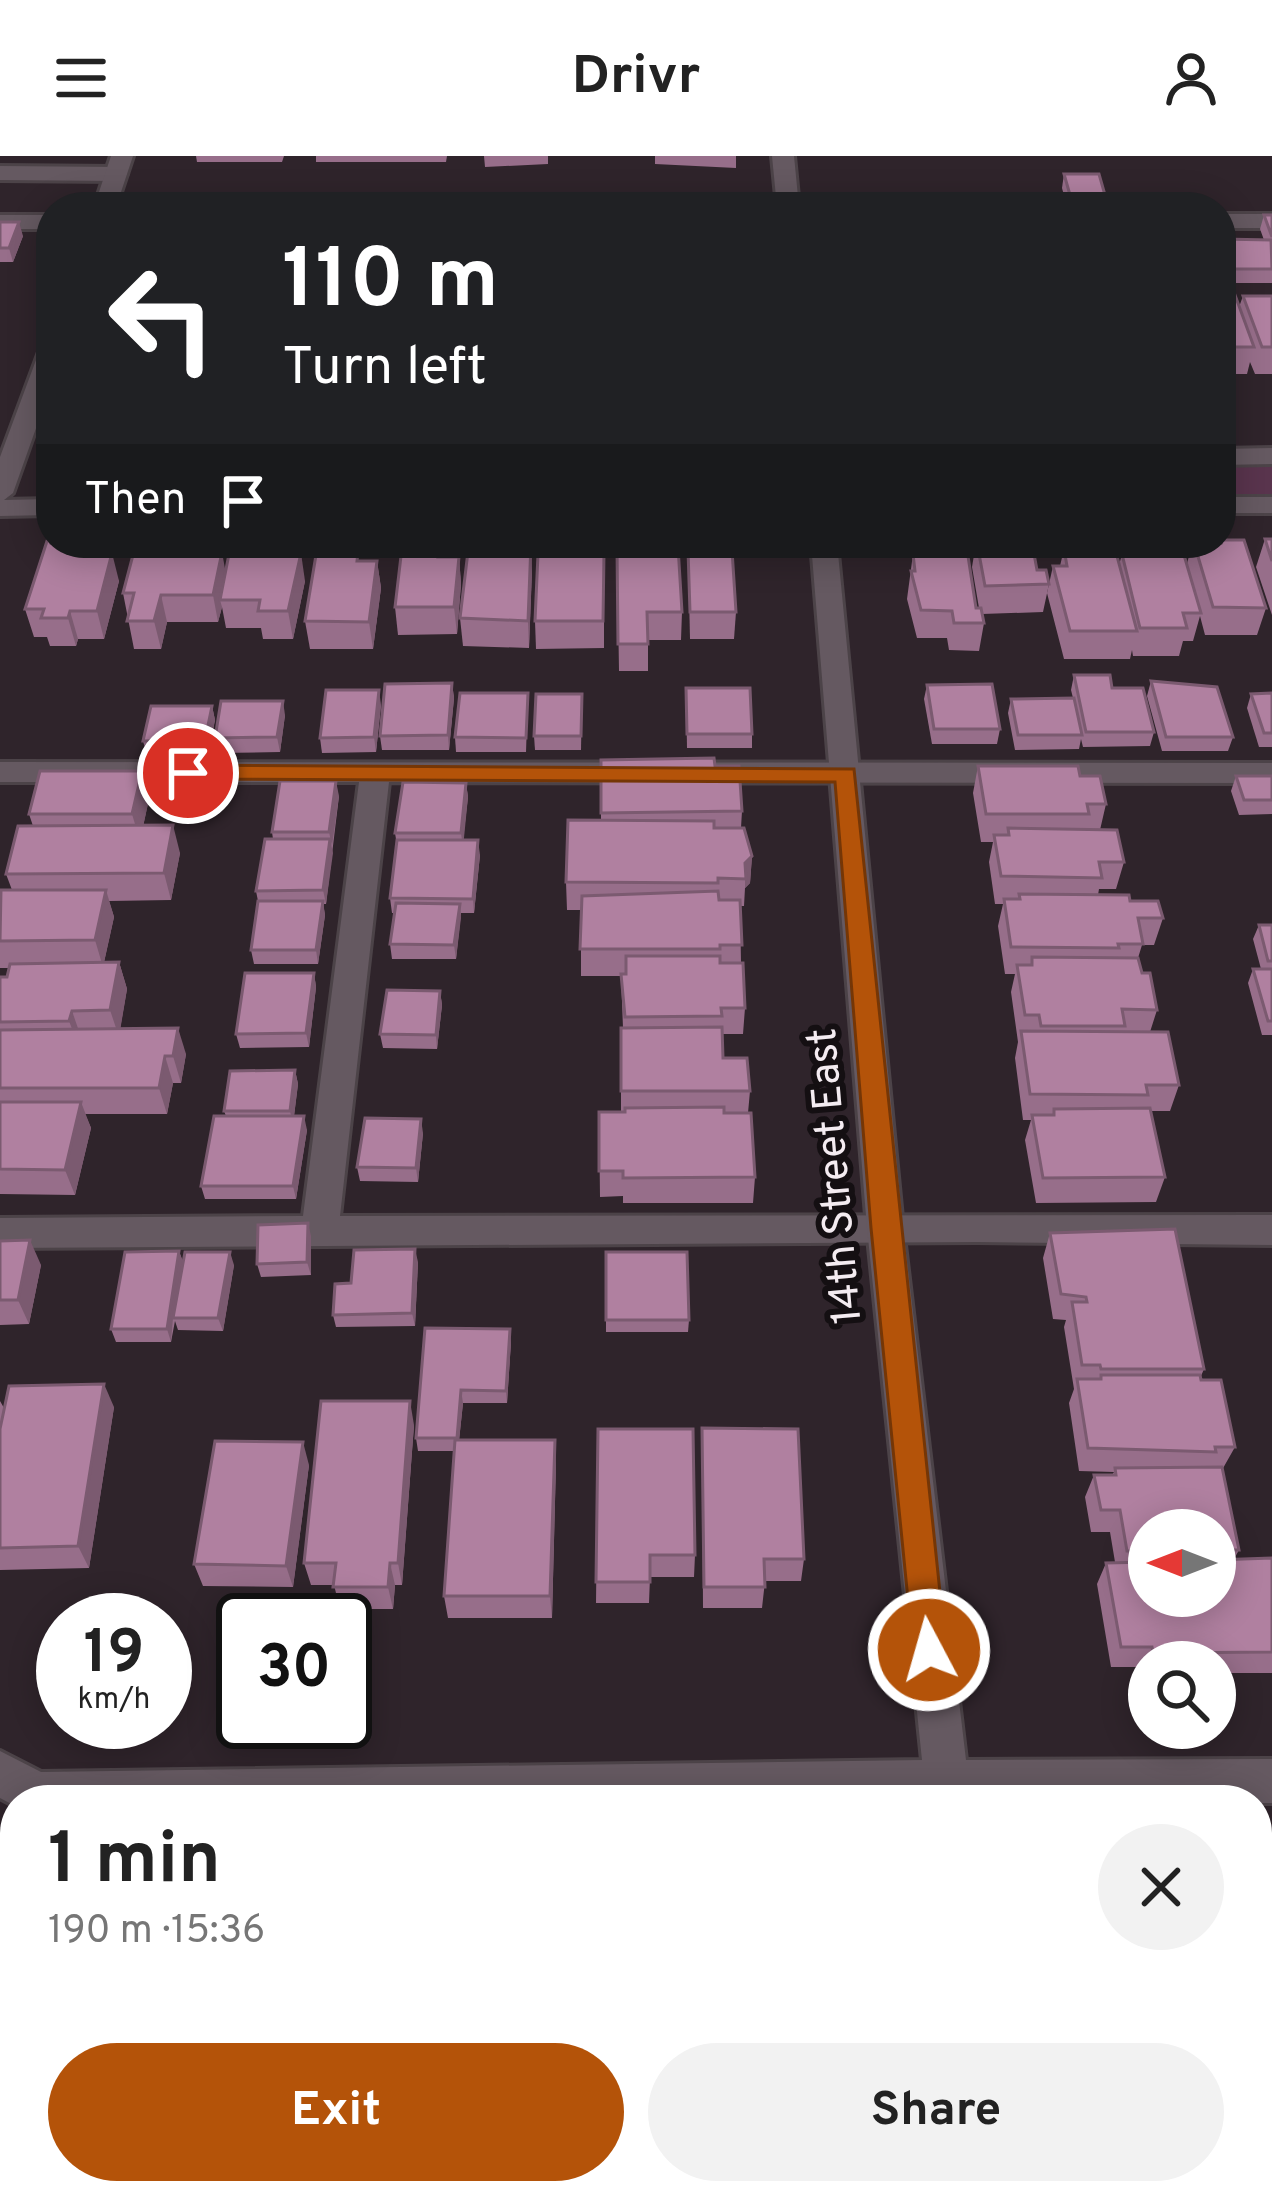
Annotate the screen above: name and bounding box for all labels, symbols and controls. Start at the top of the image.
text: Drivr [572,44,700,113]
icon: menu [48,45,114,111]
icon: person [1158,45,1224,111]
text: 110 m [282,231,499,337]
icon: left [84,240,240,396]
text: Turn left [282,335,487,404]
icon: arrive [210,468,276,534]
text: Then [84,473,186,530]
pin [137,722,239,824]
icon: arrive [155,740,221,806]
street label: 14th Street East [798,1026,876,1326]
north arrow [1128,1509,1236,1617]
map controls [1128,1509,1236,1749]
position arrow [866,1587,992,1713]
speed limit sign: 30 [216,1593,372,1749]
text: 19 [84,1618,144,1694]
button: search [1128,1641,1236,1749]
text: km/h [78,1682,150,1719]
text: 1 min [48,1817,221,1909]
button: close [1098,1824,1224,1950]
text: 190 m · 15:36 [48,1908,265,1957]
button: Exit [48,2043,624,2181]
button: Share [648,2043,1224,2181]

